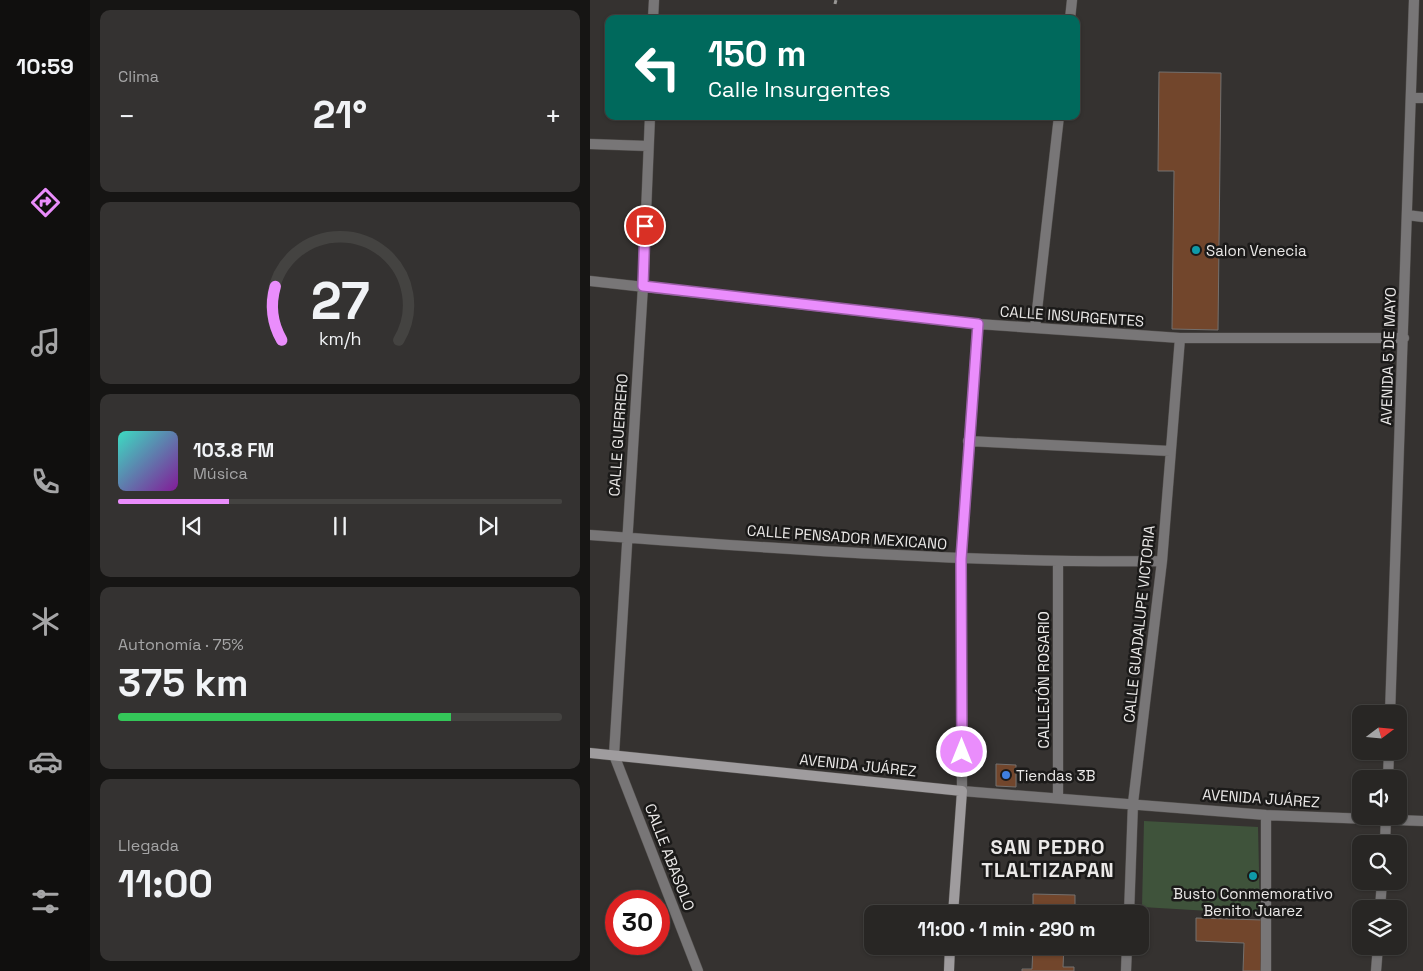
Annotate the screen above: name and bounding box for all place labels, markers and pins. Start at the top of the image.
pin [624,205,666,247]
place label: Salon Venecia [1206,241,1307,260]
marker: Salon Venecia [1190,244,1202,256]
place label: Tiendas 3B [1016,766,1095,785]
marker: Tiendas 3B [1000,769,1012,781]
marker: Busto Conmemorativo Benito Juarez [1247,870,1259,882]
place label: Busto Conmemorativo Benito Juarez [1173,884,1333,920]

